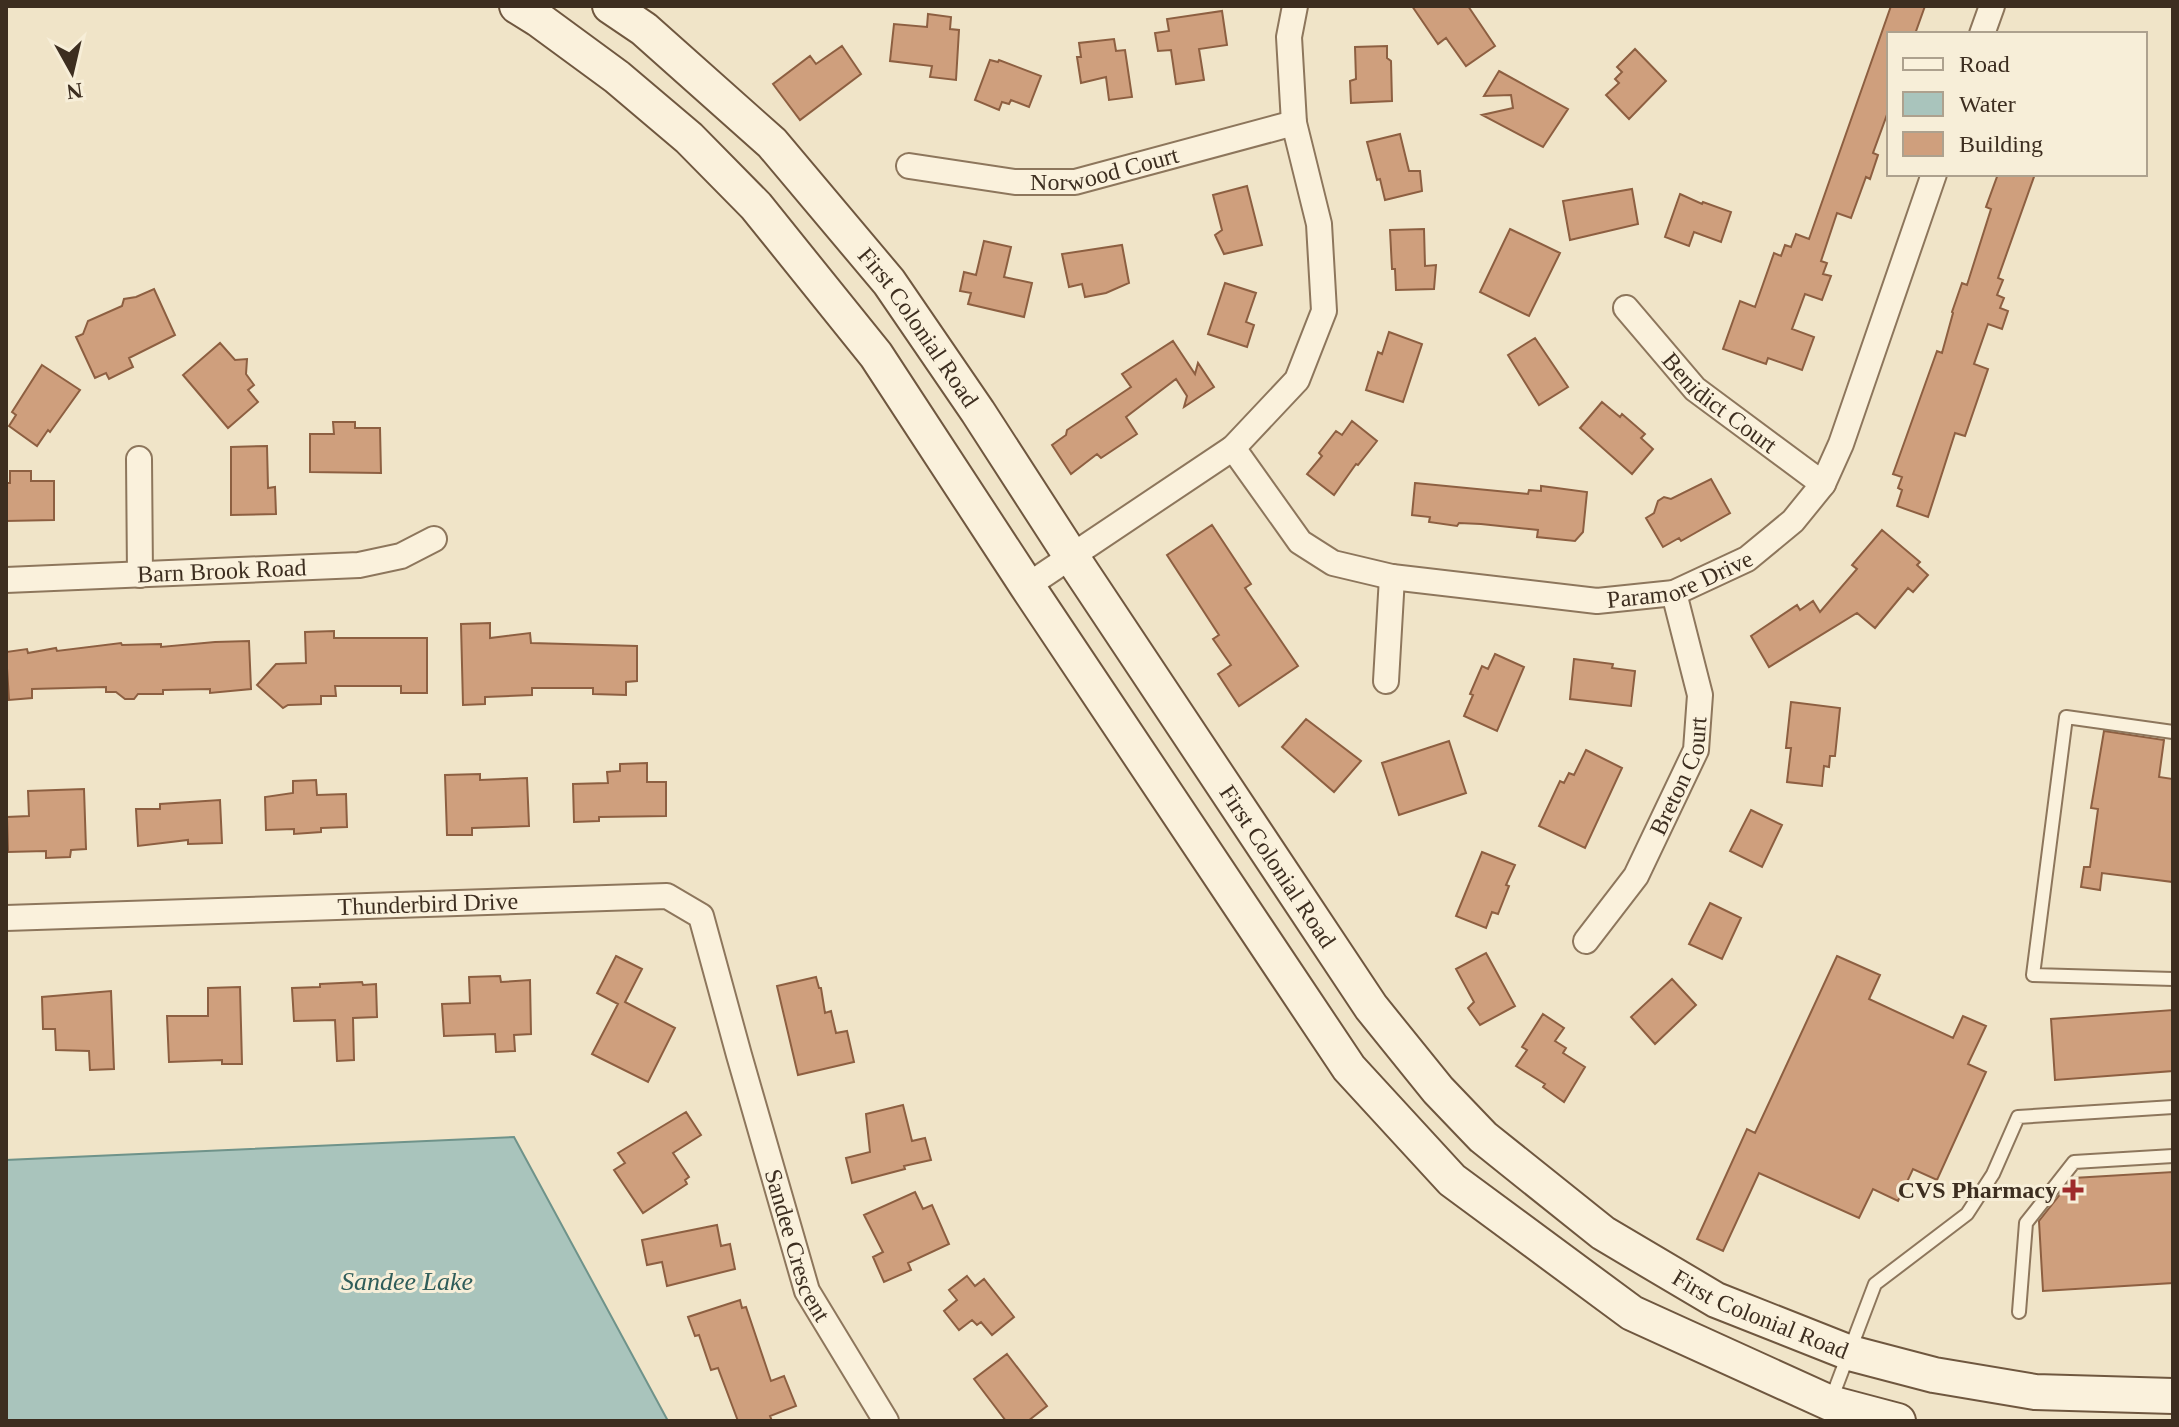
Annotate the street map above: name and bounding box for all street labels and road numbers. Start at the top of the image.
street label: Norwood Court [1030,142,1182,197]
street label: First Colonial Road [853,242,984,412]
street label: Benidict Court [1657,348,1782,458]
street label: Paramore Drive [1606,545,1757,613]
street label: Barn Brook Road [137,554,307,587]
street label: Breton Court [1644,715,1711,839]
street label: First Colonial Road [1214,780,1341,953]
street label: Thunderbird Drive [337,888,518,920]
street label: Sandee Crescent [760,1166,835,1326]
street label: First Colonial Road [1668,1264,1852,1364]

